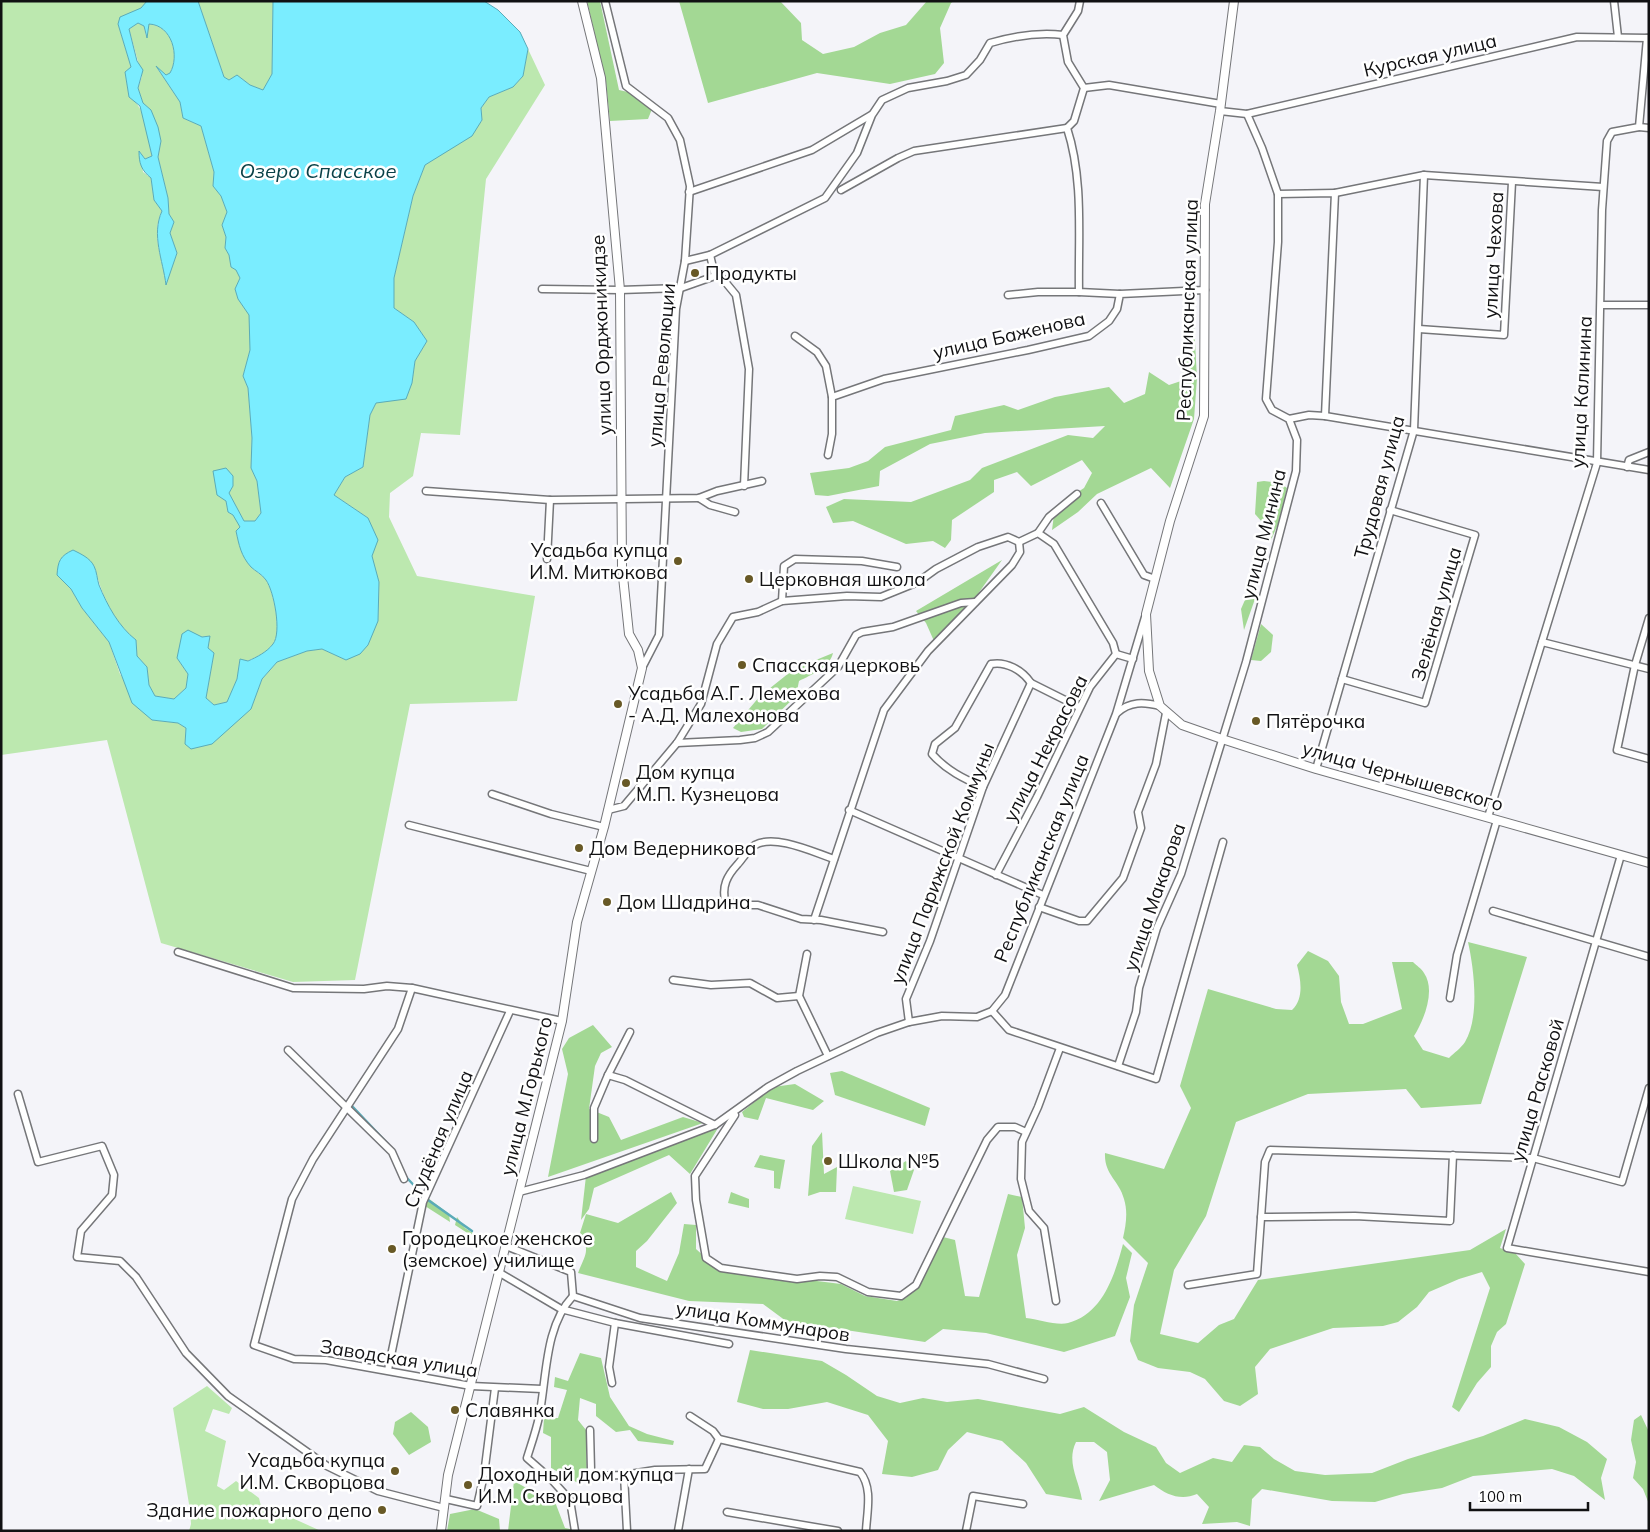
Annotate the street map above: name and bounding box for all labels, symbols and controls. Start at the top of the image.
street label: Курская улица [1361,28,1499,82]
water label: Озеро Спасское [239,158,397,183]
street label: улица Чехова [1478,191,1508,319]
street label: Республиканская улица [1171,198,1203,422]
street label: улица Орджоникидзе [586,234,616,436]
place label: Продукты [705,261,797,285]
marker: Продукты [689,267,701,279]
street label: улица Революции [642,282,680,448]
street label: улица Баженова [931,306,1087,364]
street label: улица Калинина [1565,315,1597,469]
street label: Трудовая улица [1348,413,1410,561]
street label: улица Минина [1235,466,1291,602]
place label: Усадьба купца И.М. Митюкова [529,538,668,584]
street label: Зелёная улица [1405,544,1467,684]
marker: Усадьба купца И.М. Митюкова [672,555,684,567]
place label: Церковная школа [759,567,926,591]
marker: Церковная школа [743,573,755,585]
place label: Спасская церковь [752,653,920,677]
marker: Спасская церковь [736,659,748,671]
street label: улица Некрасова [998,671,1092,825]
place label: Усадьба А.Г. Лемехова - А.Д. Малехонова [627,681,840,727]
marker: Усадьба А.Г. Лемехова - А.Д. Малехонова [612,698,624,710]
place label: Пятёрочка [1266,709,1365,733]
marker: Пятёрочка [1250,715,1262,727]
street label: улица Чернышевского [1300,736,1506,816]
street label: улица Парижской Коммуны [885,739,999,987]
street label: Республиканская улица [988,750,1094,966]
place label: Дом купца М.П. Кузнецова [636,760,779,806]
marker: Дом купца М.П. Кузнецова [620,777,632,789]
street label: улица Макарова [1117,820,1191,974]
place label: Дом Ведерникова [589,836,756,860]
marker: Дом Ведерникова [573,842,585,854]
place label: Дом Шадрина [617,890,751,914]
marker: Дом Шадрина [601,896,613,908]
street label: улица М.Горького [495,1014,557,1178]
street label: улица Расковой [1505,1016,1569,1164]
street label: Студёная улица [398,1066,478,1212]
place label: Школа №5 [838,1149,939,1173]
marker: Школа №5 [822,1155,834,1167]
place label: Городецкое женское (земское) училище [402,1226,593,1272]
marker: Городецкое женское (земское) училище [386,1243,398,1255]
street label: улица Коммунаров [674,1295,852,1347]
street label: Заводская улица [318,1334,480,1382]
place label: Славянка [465,1398,555,1422]
marker: Славянка [449,1404,461,1416]
place label: Усадьба купца И.М. Скворцова [240,1448,385,1494]
place label: Доходный дом купца И.М. Скворцова [478,1462,674,1508]
marker: Усадьба купца И.М. Скворцова [389,1465,401,1477]
marker: Доходный дом купца И.М. Скворцова [462,1479,474,1491]
scale bar [1470,1480,1588,1512]
text: 100 m [1478,1487,1522,1506]
place label: Здание пожарного депо [146,1498,372,1522]
marker: Здание пожарного депо [376,1504,388,1516]

